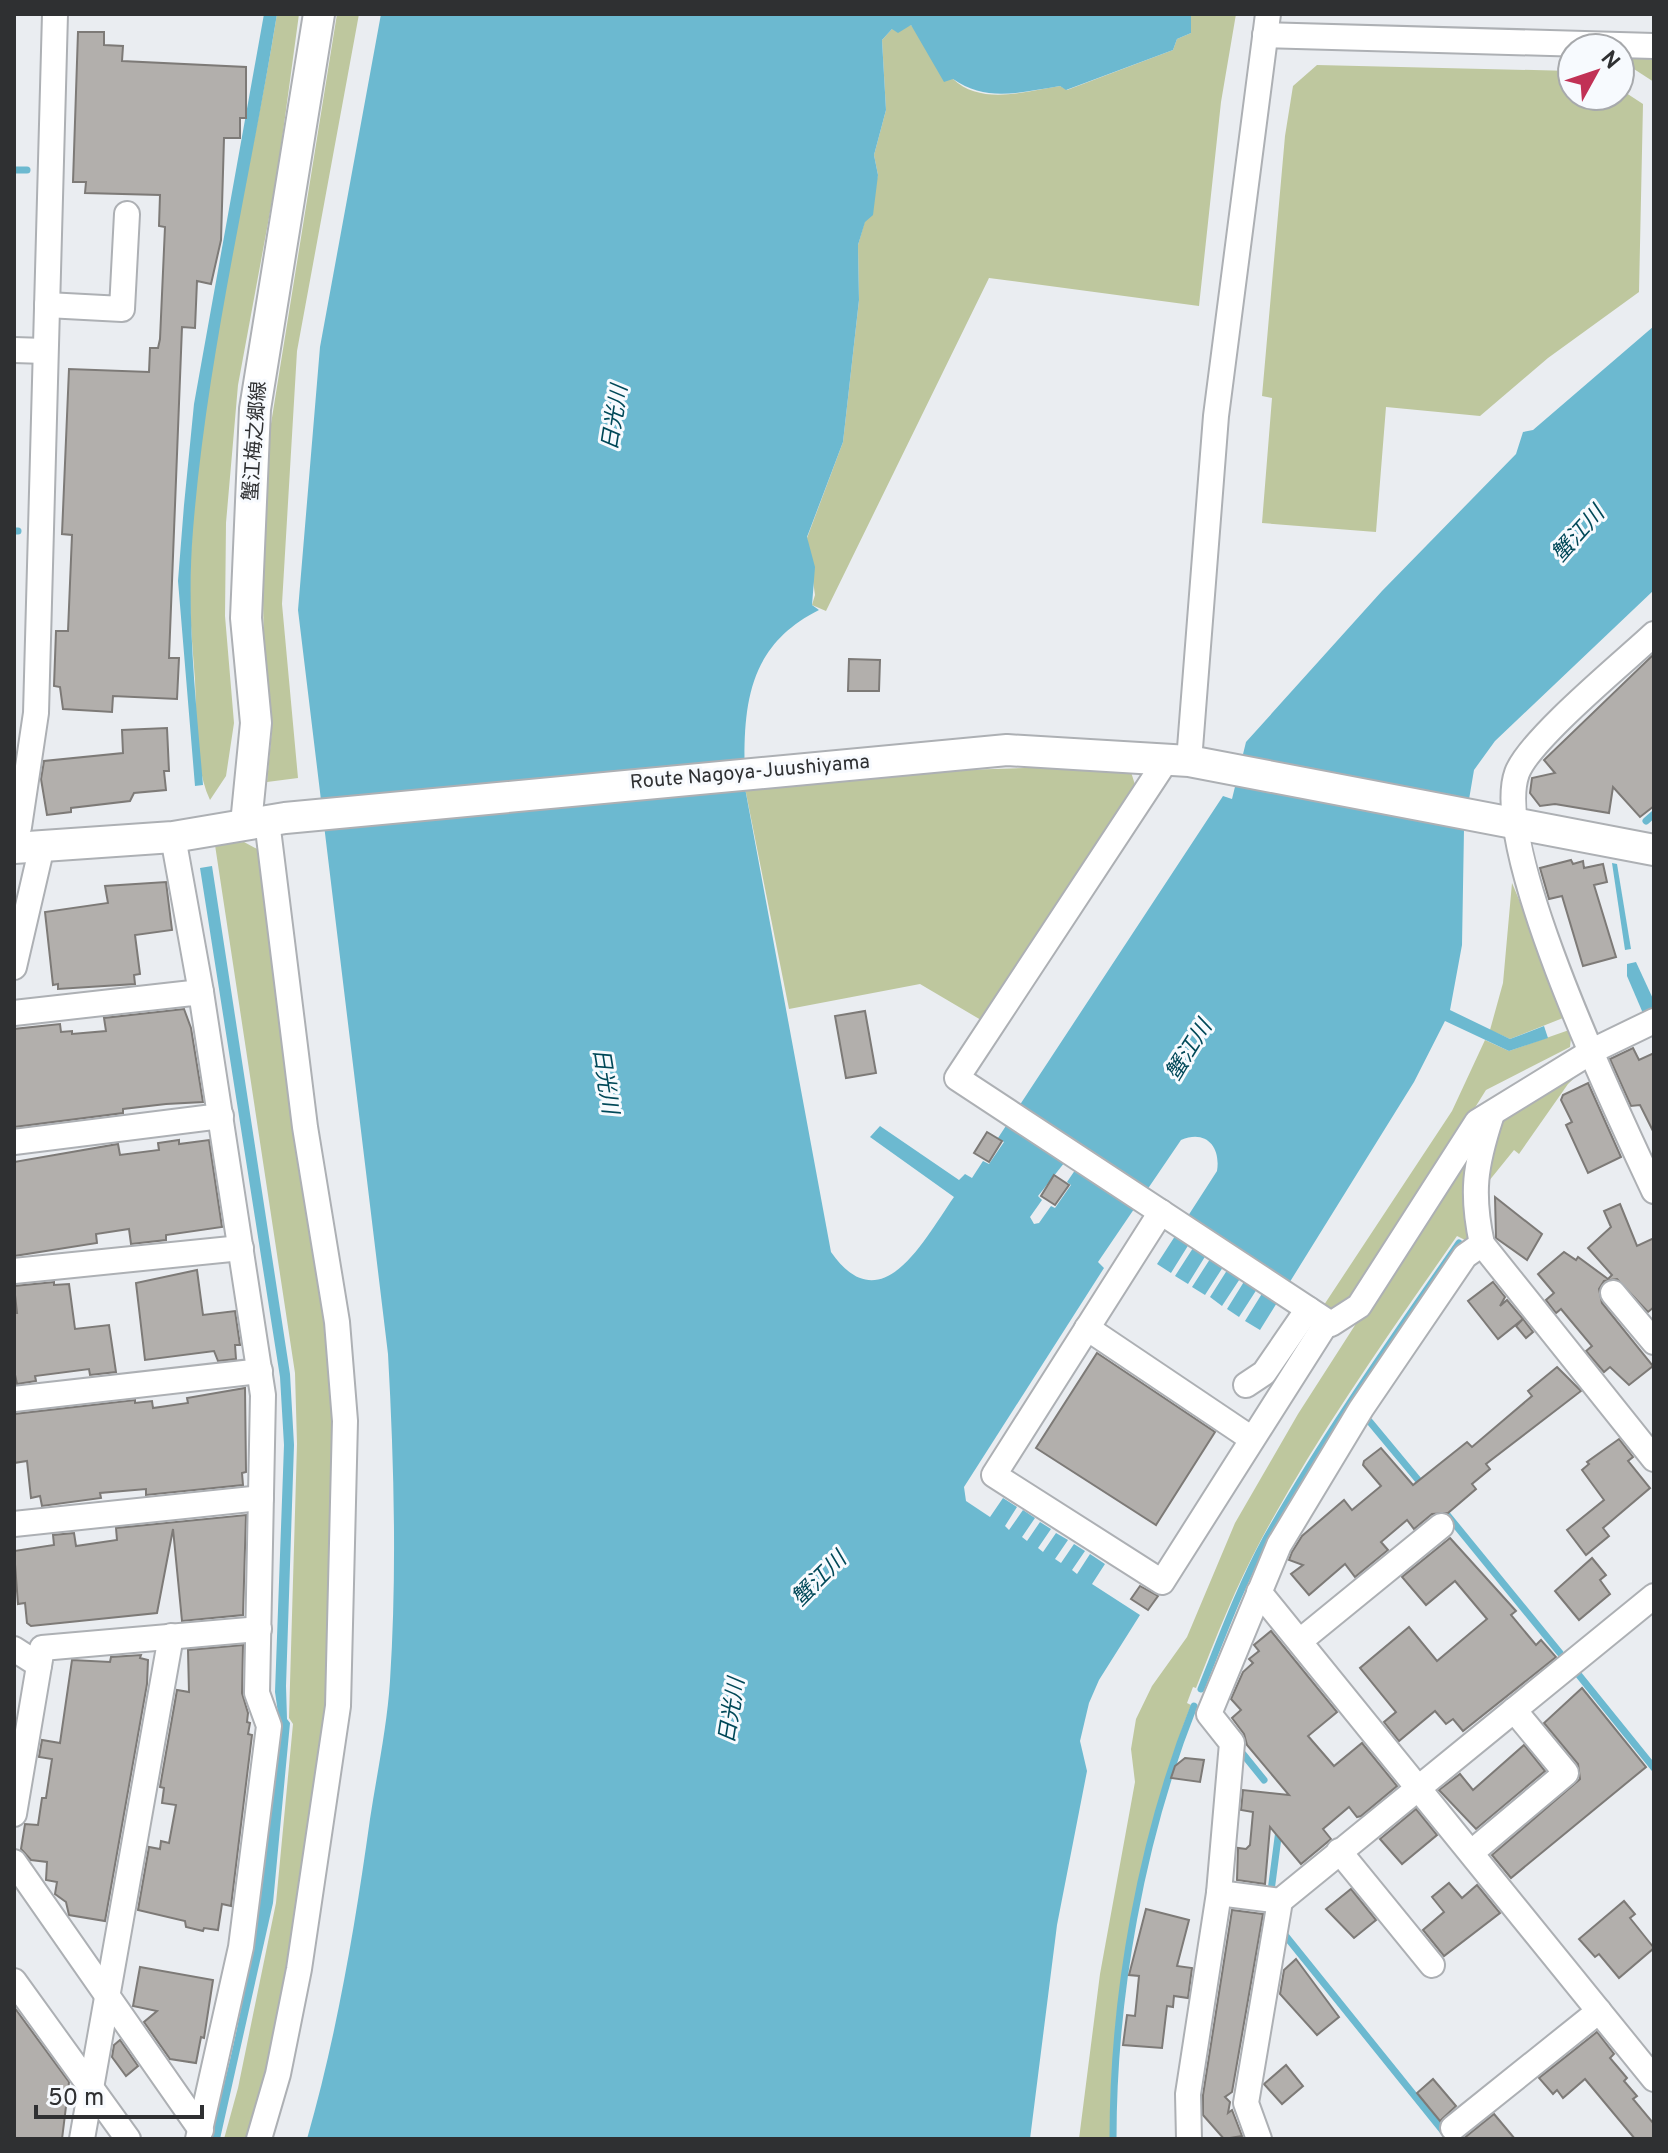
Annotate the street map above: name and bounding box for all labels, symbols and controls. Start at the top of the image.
north arrow [1556,32,1636,112]
text: N [1594,46,1625,75]
street label: 蟹江梅之郷線 [239,380,273,502]
water label: 日光川 [598,381,635,453]
water label: 蟹江川 [1547,500,1612,569]
street label: Route Nagoya-Juushiyama [629,750,871,796]
water label: 蟹江川 [1161,1014,1220,1086]
water label: 日光川 [586,1046,623,1118]
water label: 蟹江川 [787,1546,854,1613]
water label: 日光川 [715,1674,752,1746]
scale bar [36,2069,202,2119]
text: 50 m [48,2084,104,2114]

